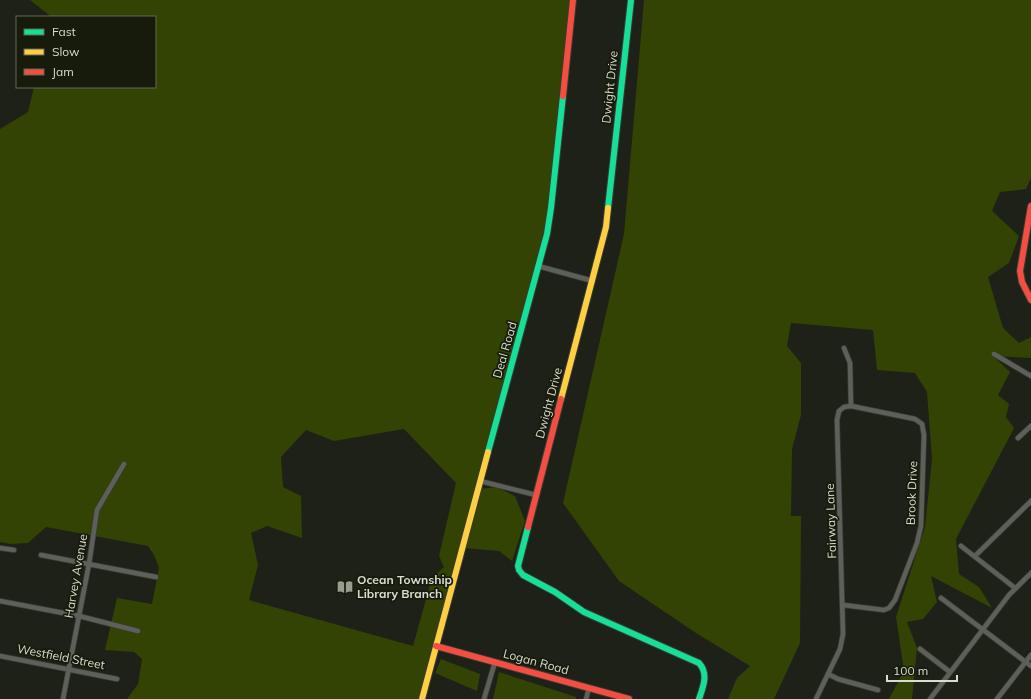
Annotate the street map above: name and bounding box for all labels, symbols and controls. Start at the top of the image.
legend [16,16,156,88]
text: Fast [52,24,76,39]
text: Slow [52,44,80,59]
street label: Dwight Drive [598,50,621,124]
text: Jam [52,64,74,79]
street label: Deal Road [489,320,520,380]
street label: Dwight Drive [532,366,565,440]
street label: Brook Drive [903,461,920,525]
street label: Fairway Lane [822,483,839,559]
street label: Harvey Avenue [61,533,90,619]
place label: Ocean Township Library Branch [357,572,452,601]
library icon: Ocean Township Library Branch [336,578,354,596]
street label: Westfield Street [16,641,106,672]
street label: Logan Road [502,646,571,677]
scale bar [887,657,957,683]
text: 100 m [893,663,928,678]

